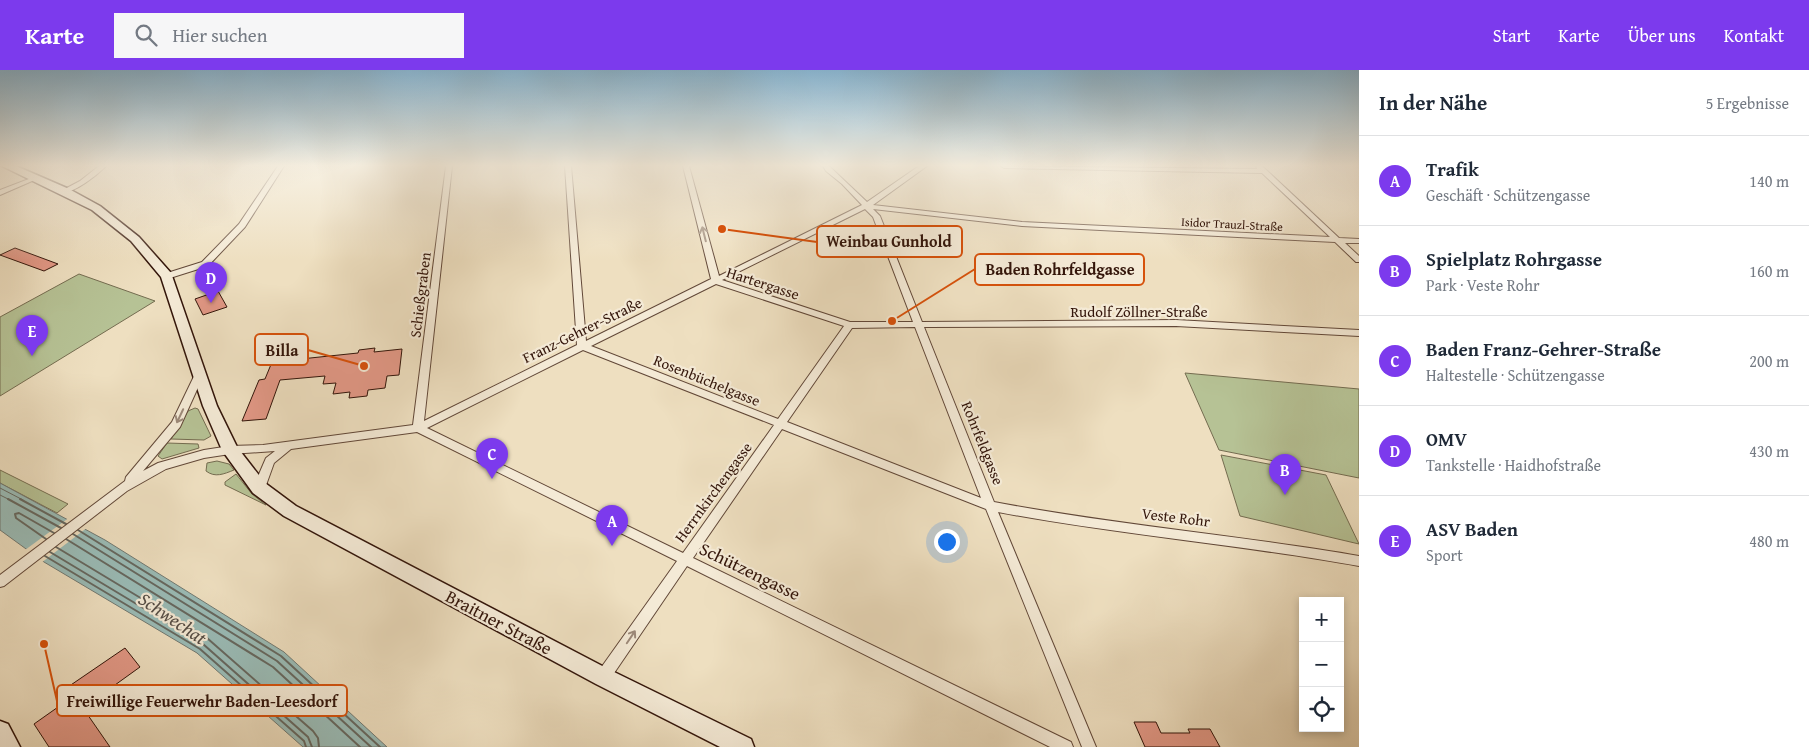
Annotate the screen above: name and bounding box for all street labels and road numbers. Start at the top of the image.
street label: Isidor Trauzl-Straße [1181,213,1284,235]
street label: Schießgraben [404,250,436,339]
street label: Hartergasse [724,261,802,305]
street label: Franz-Gehrer-Straße [519,292,645,368]
street label: Rudolf Zöllner-Straße [1070,301,1208,322]
street label: Rosenbüchelgasse [651,349,763,411]
street label: Rohrfeldgasse [957,398,1009,488]
street label: Herrnkirchengasse [669,438,757,546]
street label: Veste Rohr [1141,502,1211,532]
street label: Schützengasse [695,535,805,607]
street label: Braitner Straße [441,583,557,661]

